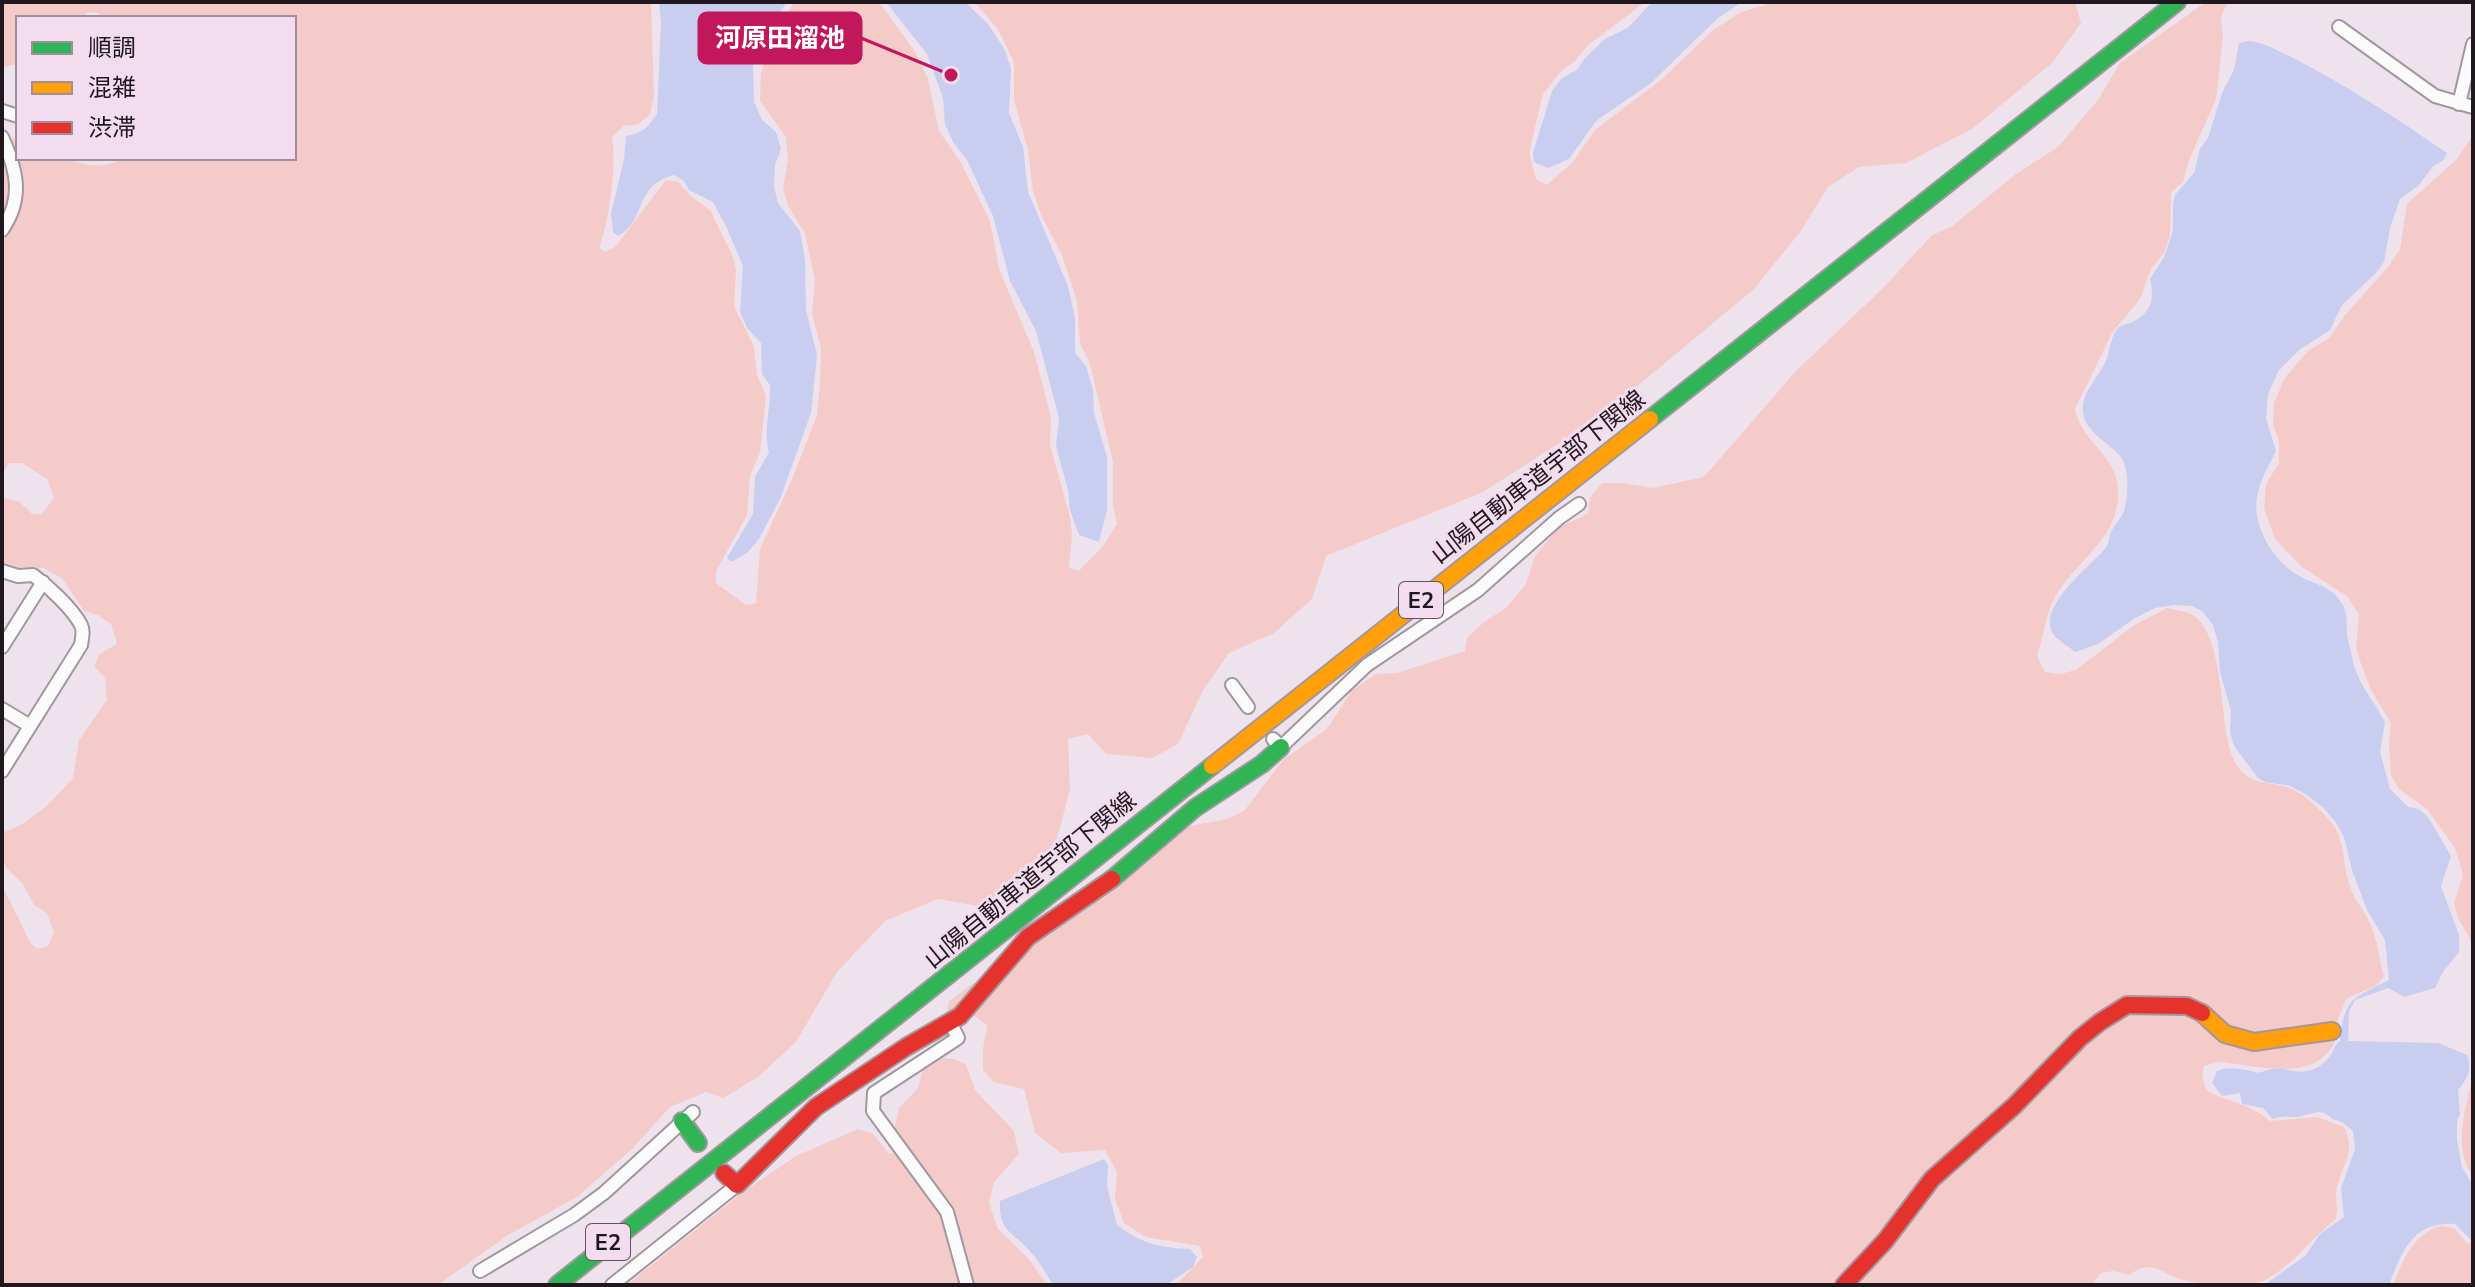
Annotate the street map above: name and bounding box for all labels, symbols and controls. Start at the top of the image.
callout: 河原田溜池 [699,13,861,63]
legend [16,16,296,160]
text: 河原田溜池 [715,21,845,56]
text: 順調 [88,32,136,64]
text: 混雑 [88,72,136,104]
text: 渋滞 [88,112,136,144]
street label: 山陽自動車道宇部下関線 [1424,383,1652,571]
road number: E2 [1399,582,1443,618]
street label: 山陽自動車道宇部下関線 [917,784,1143,976]
road number: E2 [586,1224,630,1260]

